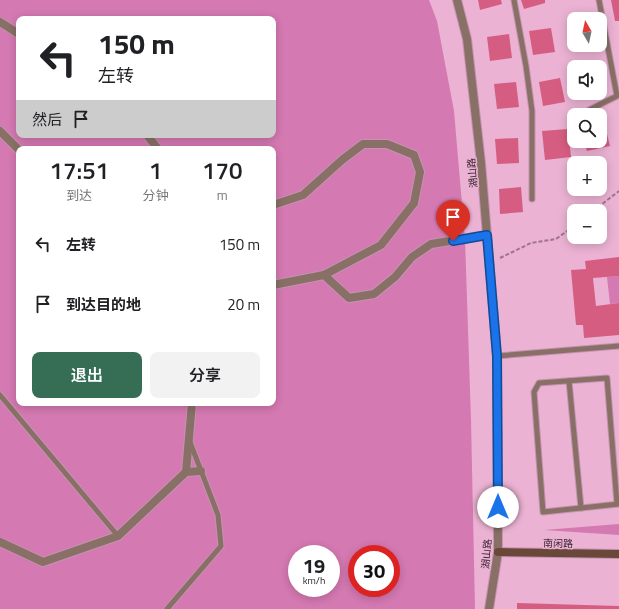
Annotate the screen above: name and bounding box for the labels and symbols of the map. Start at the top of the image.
north arrow [567,12,607,52]
street label: 湖山路 [464,157,481,189]
pin [436,200,470,241]
position arrow [477,486,519,528]
street label: 南闲路 [543,536,573,551]
street label: 湖山路 [478,538,495,570]
speed limit sign: 30 [348,545,400,597]

